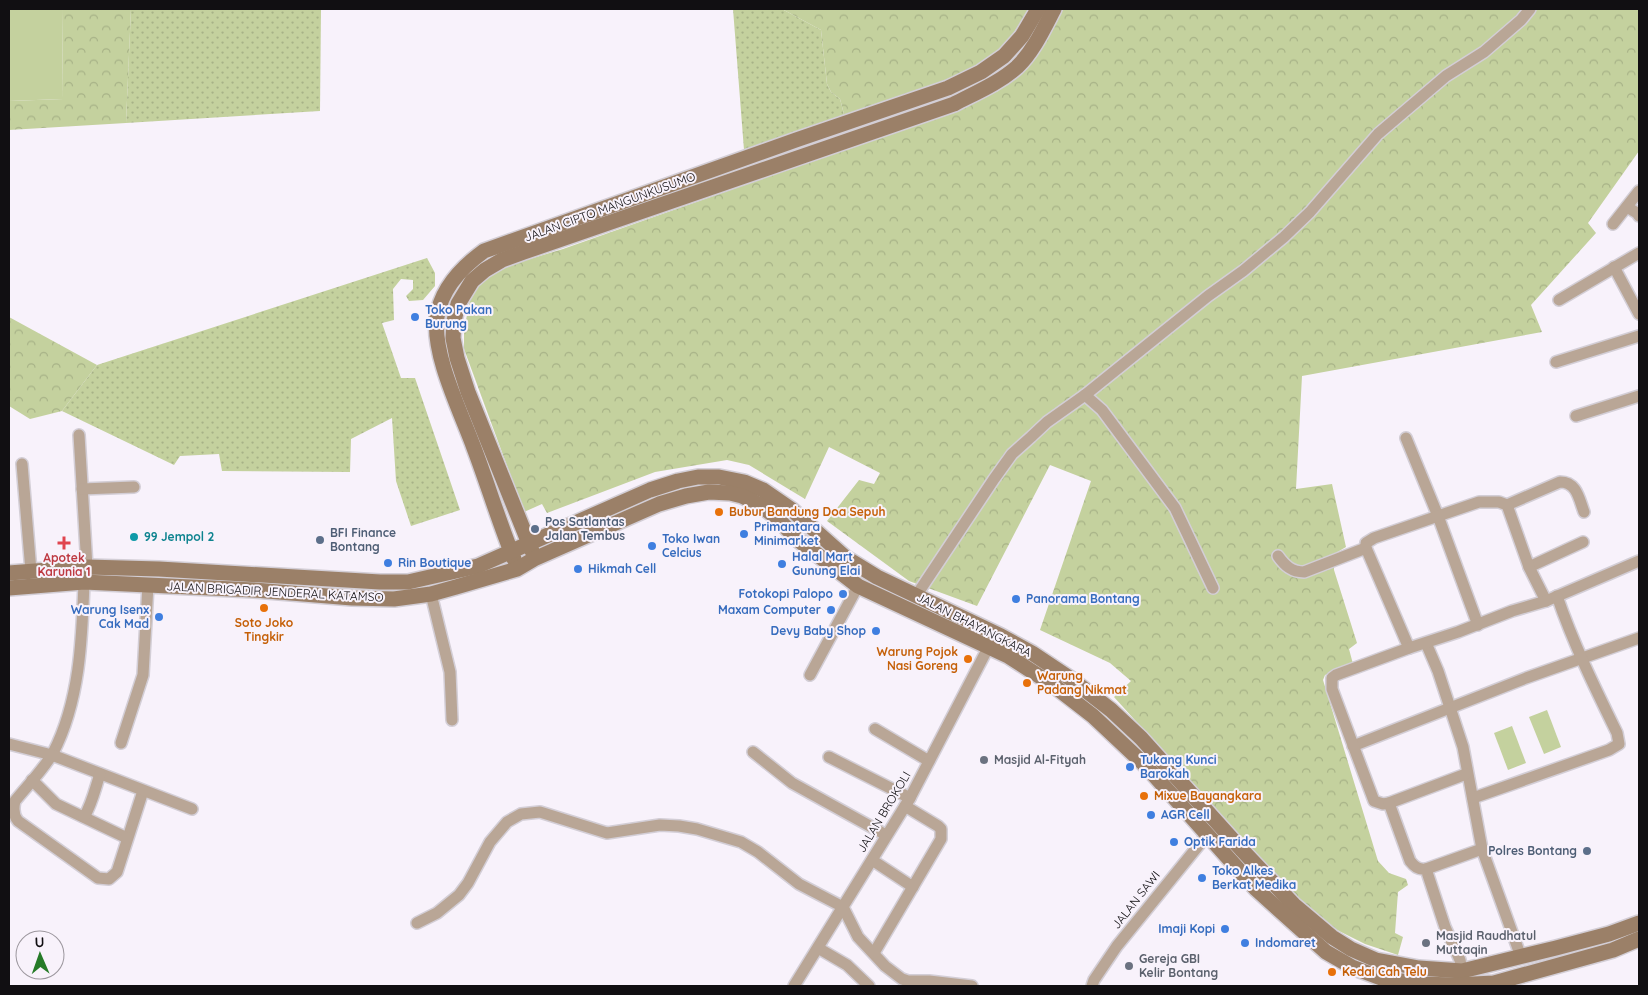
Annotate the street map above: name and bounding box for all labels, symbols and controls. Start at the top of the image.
street label: JALAN CIPTO MANGUNKUSUMO [522,169,697,245]
place label: Toko Pakan Burung [425,302,492,331]
marker: Toko Pakan Burung [409,311,421,323]
place label: Bubur Bandung Doa Sepuh [729,504,885,519]
marker: Bubur Bandung Doa Sepuh [713,506,725,518]
place label: Pos Satlantas Jalan Tembus [545,514,625,543]
place label: Primantara Minimarket [754,519,820,548]
marker: Pos Satlantas Jalan Tembus [529,523,541,535]
place label: BFI Finance Bontang [330,525,396,554]
marker: Primantara Minimarket [738,528,750,540]
place label: 99 Jempol 2 [144,529,214,544]
marker: 99 Jempol 2 [128,531,140,543]
place label: Toko Iwan Celcius [662,531,720,560]
marker: BFI Finance Bontang [314,534,326,546]
marker: Apotek Karunia 1 [58,537,70,549]
marker: Toko Iwan Celcius [646,540,658,552]
place label: Halal Mart Gunung Elai [792,549,860,578]
place label: Apotek Karunia 1 [37,550,91,579]
place label: Rin Boutique [398,555,471,570]
marker: Rin Boutique [382,557,394,569]
marker: Halal Mart Gunung Elai [776,558,788,570]
place label: Hikmah Cell [588,561,656,576]
marker: Hikmah Cell [572,563,584,575]
street label: JALAN BRIGADIR JENDERAL KATAMSO [166,578,384,605]
place label: Fotokopi Palopo [738,586,834,601]
marker: Fotokopi Palopo [837,588,849,600]
street label: JALAN BHAYANGKARA [914,589,1034,660]
place label: Panorama Bontang [1026,591,1140,606]
marker: Panorama Bontang [1010,593,1022,605]
place label: Warung Isenx Cak Mad [71,602,149,631]
marker: Soto Joko Tingkir [258,602,270,614]
place label: Maxam Computer [718,602,821,617]
marker: Maxam Computer [825,604,837,616]
marker: Warung Isenx Cak Mad [153,611,165,623]
place label: Soto Joko Tingkir [235,615,294,644]
place label: Devy Baby Shop [771,623,866,638]
marker: Devy Baby Shop [870,625,882,637]
place label: Warung Pojok Nasi Goreng [877,644,958,673]
marker: Warung Pojok Nasi Goreng [962,653,974,665]
place label: Warung Padang Nikmat [1037,668,1127,697]
marker: Warung Padang Nikmat [1021,677,1033,689]
place label: Masjid Al-Fityah [994,752,1086,767]
place label: Tukang Kunci Barokah [1140,752,1217,781]
marker: Masjid Al-Fityah [978,754,990,766]
marker: Tukang Kunci Barokah [1124,761,1136,773]
street label: JALAN BROKOLI [853,769,914,855]
place label: Mixue Bayangkara [1154,788,1262,803]
marker: Mixue Bayangkara [1138,790,1150,802]
place label: AGR Cell [1161,807,1210,822]
marker: AGR Cell [1145,809,1157,821]
place label: Optik Farida [1184,834,1256,849]
marker: Optik Farida [1168,836,1180,848]
place label: Polres Bontang [1488,843,1577,858]
marker: Polres Bontang [1581,845,1593,857]
place label: Toko Alkes Berkat Medika [1212,863,1296,892]
street label: JALAN SAWI [1108,868,1163,932]
marker: Toko Alkes Berkat Medika [1196,872,1208,884]
place label: Imaji Kopi [1158,921,1215,936]
marker: Imaji Kopi [1219,923,1231,935]
place label: Masjid Raudhatul Muttaqin [1436,928,1536,957]
north arrow [15,930,65,980]
text: U [34,933,45,951]
place label: Indomaret [1255,935,1316,950]
marker: Indomaret [1239,937,1251,949]
marker: Masjid Raudhatul Muttaqin [1420,937,1432,949]
place label: Gereja GBI Kelir Bontang [1139,951,1218,980]
marker: Gereja GBI Kelir Bontang [1123,960,1135,972]
place label: Kedai Cah Telu [1342,964,1427,979]
marker: Kedai Cah Telu [1326,966,1338,978]

